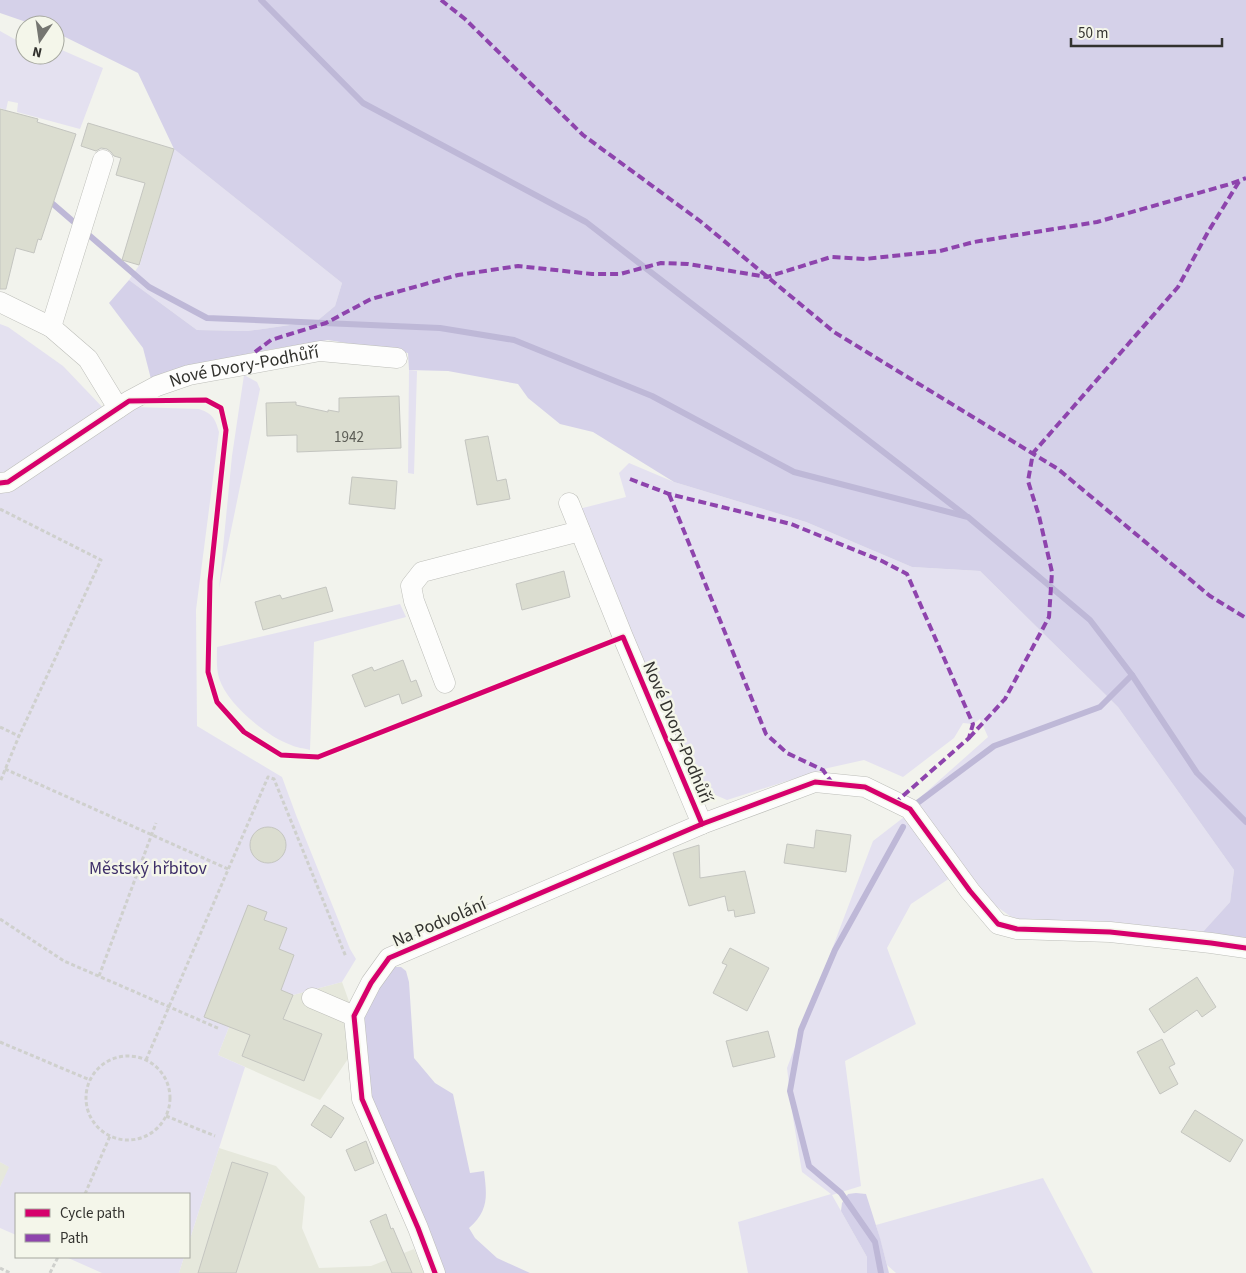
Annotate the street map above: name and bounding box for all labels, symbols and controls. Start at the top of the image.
north arrow [15,15,65,65]
scale bar [1071,15,1222,47]
text: 50 m [1078,23,1108,44]
text: N [31,41,44,62]
street label: Nové Dvory-Podhůří [166,339,321,394]
house number: 1942 [334,427,364,448]
street label: Nové Dvory-Podhůří [636,657,719,807]
park label: Městský hřbitov [89,856,208,881]
street label: Na Podvolání [388,891,491,953]
legend [15,1193,190,1258]
text: Cycle path [60,1203,125,1224]
text: Path [60,1228,88,1249]

